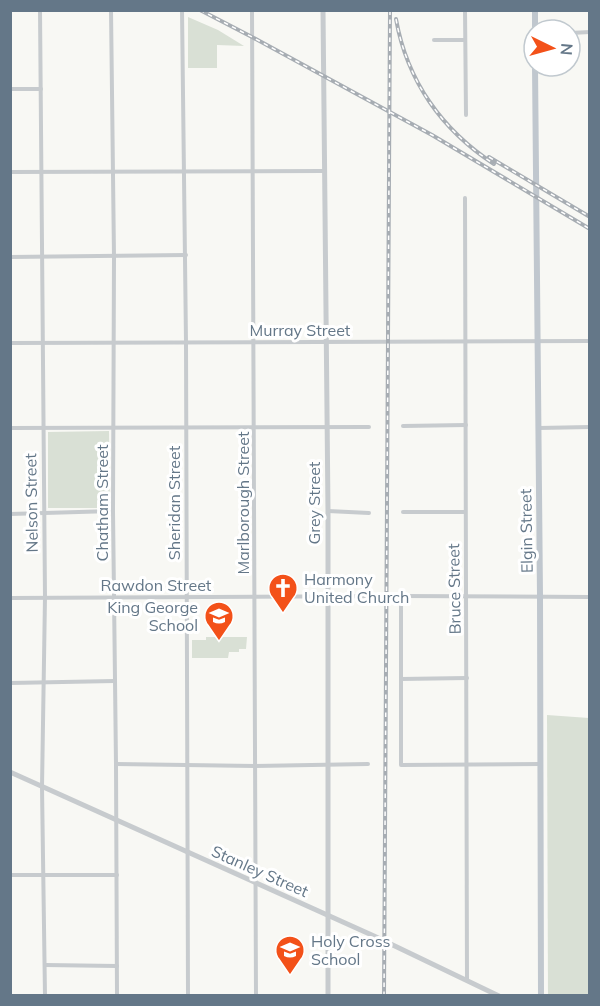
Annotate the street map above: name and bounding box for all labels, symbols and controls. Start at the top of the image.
north arrow [522,18,582,78]
text: N [556,42,577,56]
street label: Murray Street [250,320,351,340]
street label: Marlborough Street [233,431,253,575]
street label: Chatham Street [92,444,112,561]
street label: Sheridan Street [164,445,184,560]
street label: Nelson Street [20,453,42,553]
street label: Grey Street [304,461,324,544]
street label: Elgin Street [515,488,537,573]
street label: Bruce Street [443,543,465,635]
place label: Harmony United Church [304,569,409,607]
church icon: Harmony United Church [267,572,299,614]
street label: Rawdon Street [101,575,212,595]
place label: King George School [107,597,198,635]
school or university icon: King George School [203,600,235,642]
street label: Stanley Street [208,841,312,901]
place label: Holy Cross School [311,931,391,969]
school or university icon: Holy Cross School [274,934,306,976]

